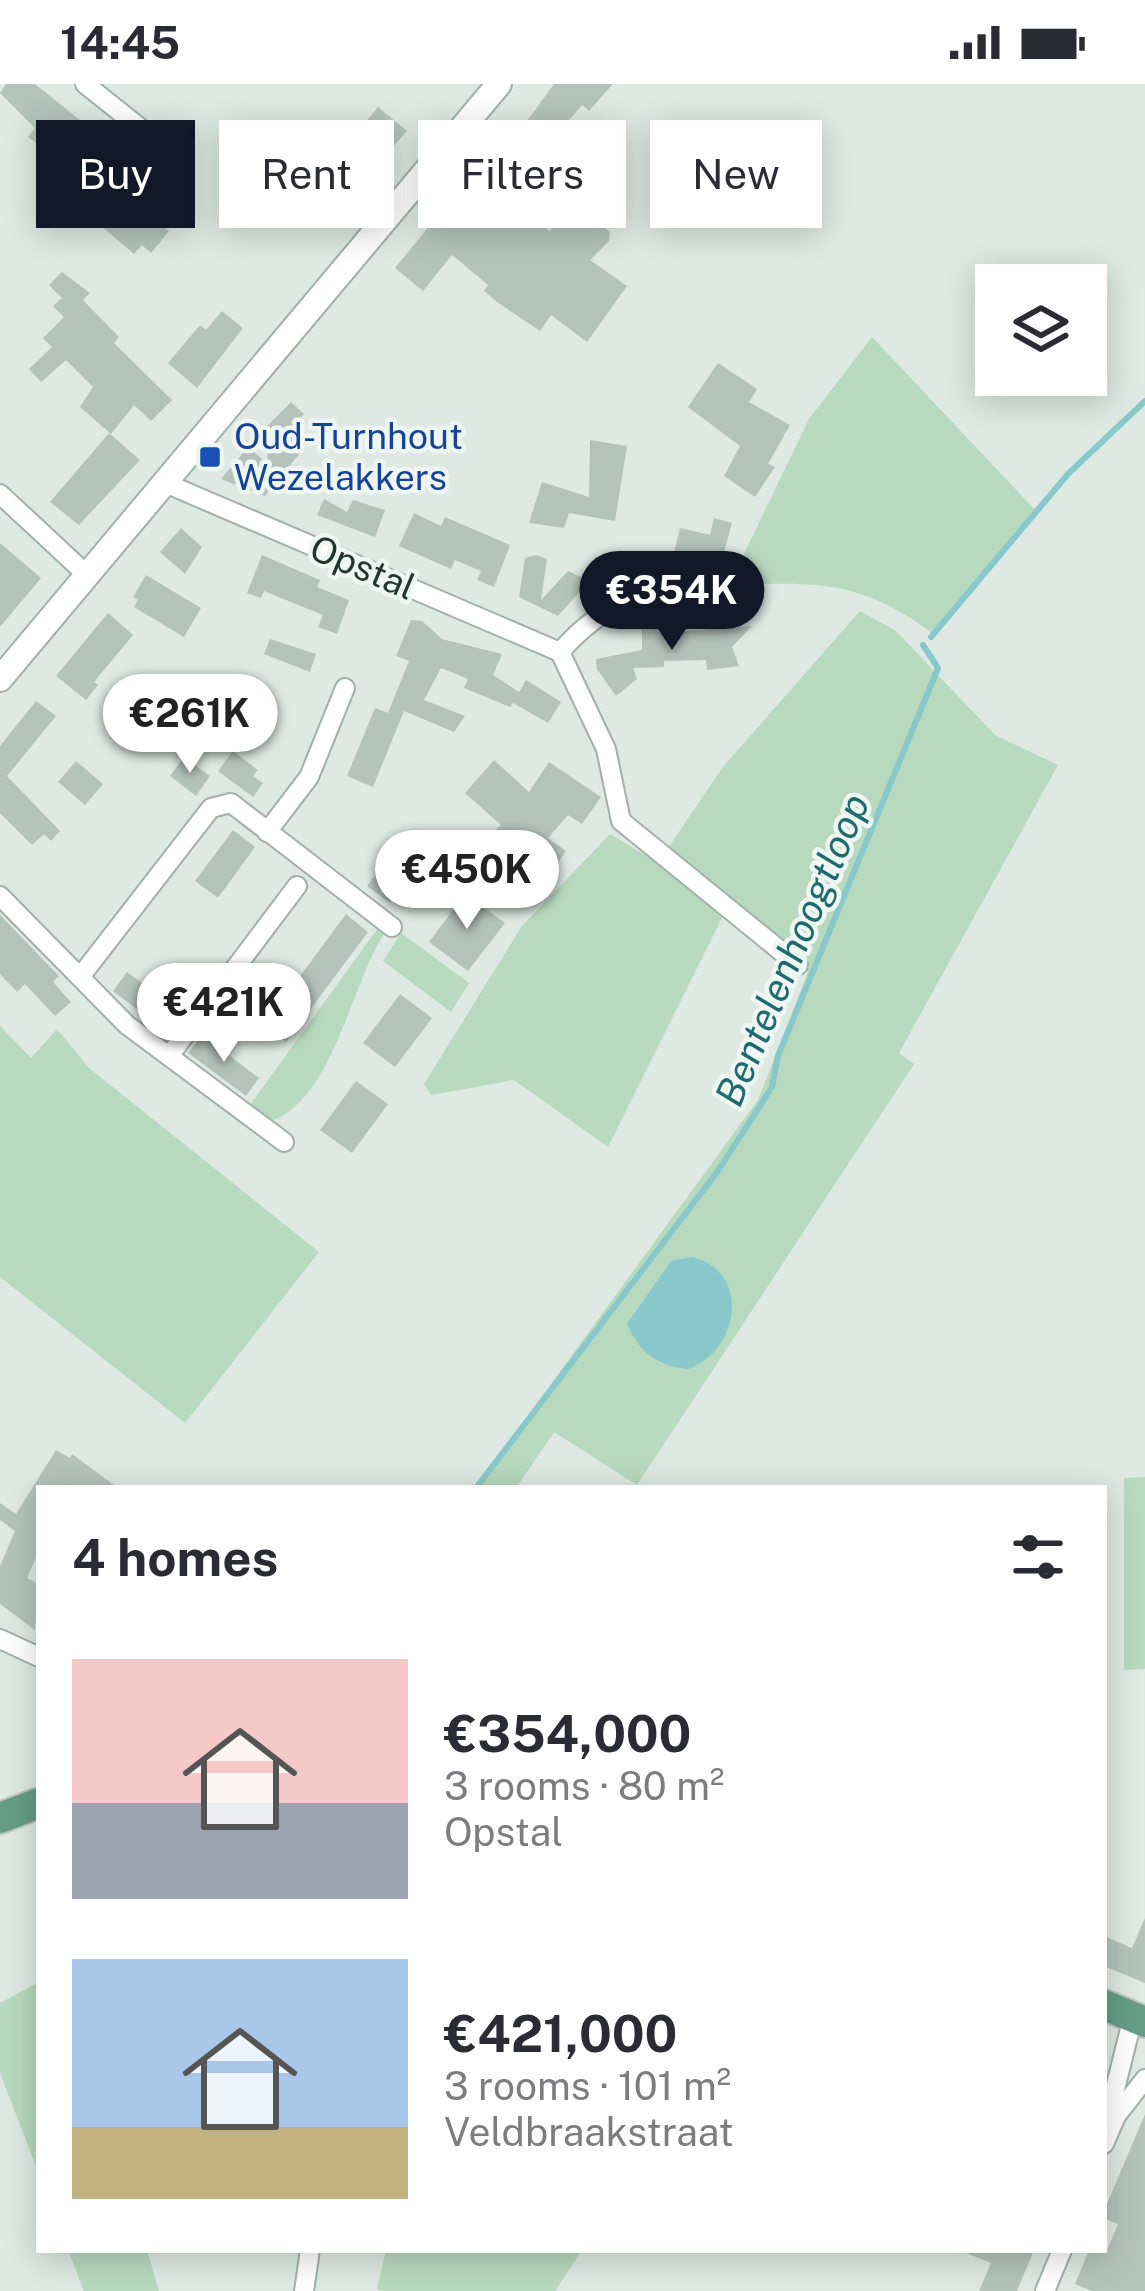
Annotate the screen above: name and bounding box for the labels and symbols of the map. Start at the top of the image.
place label: Oud-Turnhout Wezelakkers [234,415,463,498]
marker: Oud-Turnhout Wezelakkers [197,444,223,470]
street label: Opstal [304,526,422,608]
pin: €354K [588,551,756,653]
pin: €261K [106,674,274,776]
water label: Bentelenhoogtloop [706,787,878,1113]
pin: €450K [383,830,551,932]
pin: €421K [140,963,308,1065]

